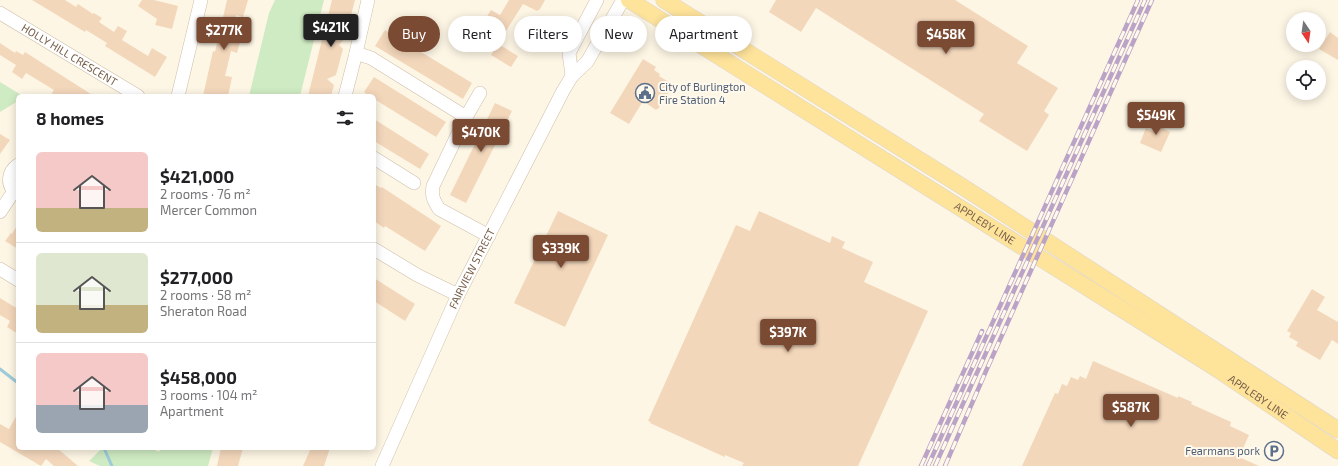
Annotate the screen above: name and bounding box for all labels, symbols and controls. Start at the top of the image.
north arrow [1286,12,1326,52]
map controls [1286,12,1326,100]
pin: $421K [303,14,359,48]
chip: Buy [388,16,440,52]
chip: Rent [448,16,506,52]
chip: Filters [514,16,582,52]
chip: New [590,16,647,52]
chip: Apartment [655,16,752,52]
pin: $277K [196,17,252,51]
text: $421K [312,19,350,35]
street label: HOLLY HILL CRESCENT [19,21,120,88]
pin: $458K [918,21,974,55]
text: $277K [205,22,243,38]
text: $458K [926,26,966,42]
button: locate [1286,60,1326,100]
place label: City of Burlington Fire Station 4 [659,80,746,106]
public building icon: City of Burlington Fire Station 4 [634,82,656,104]
pin: $549K [1128,102,1184,136]
icon: filters [334,107,356,129]
text: $549K [1137,107,1175,123]
text: 8 homes [36,108,104,128]
pin: $470K [453,119,509,153]
text: $470K [461,124,501,140]
text: $421,000 [160,166,234,186]
icon: home [68,168,116,216]
text: 2 rooms · 76 m² [160,186,251,202]
street label: APPLEBY LINE [952,199,1018,247]
text: Mercer Common [160,202,257,218]
street label: FAIRVIEW STREET [446,225,498,311]
pin: $339K [533,235,589,269]
text: $339K [542,240,580,256]
text: $277,000 [160,267,233,287]
icon: home [68,269,116,317]
text: 2 rooms · 58 m² [160,287,251,303]
text: Sheraton Road [160,303,247,319]
pin: $397K [760,319,816,353]
text: $397K [769,324,807,340]
text: $458,000 [160,367,237,387]
icon: home [68,369,116,417]
street label: APPLEBY LINE [1226,372,1291,421]
text: 3 rooms · 104 m² [160,387,257,403]
pin: $587K [1103,394,1159,428]
text: $587K [1112,399,1150,415]
text: Apartment [160,403,224,419]
parking icon: Fearmans pork [1263,440,1285,462]
place label: Fearmans pork [1185,444,1260,457]

